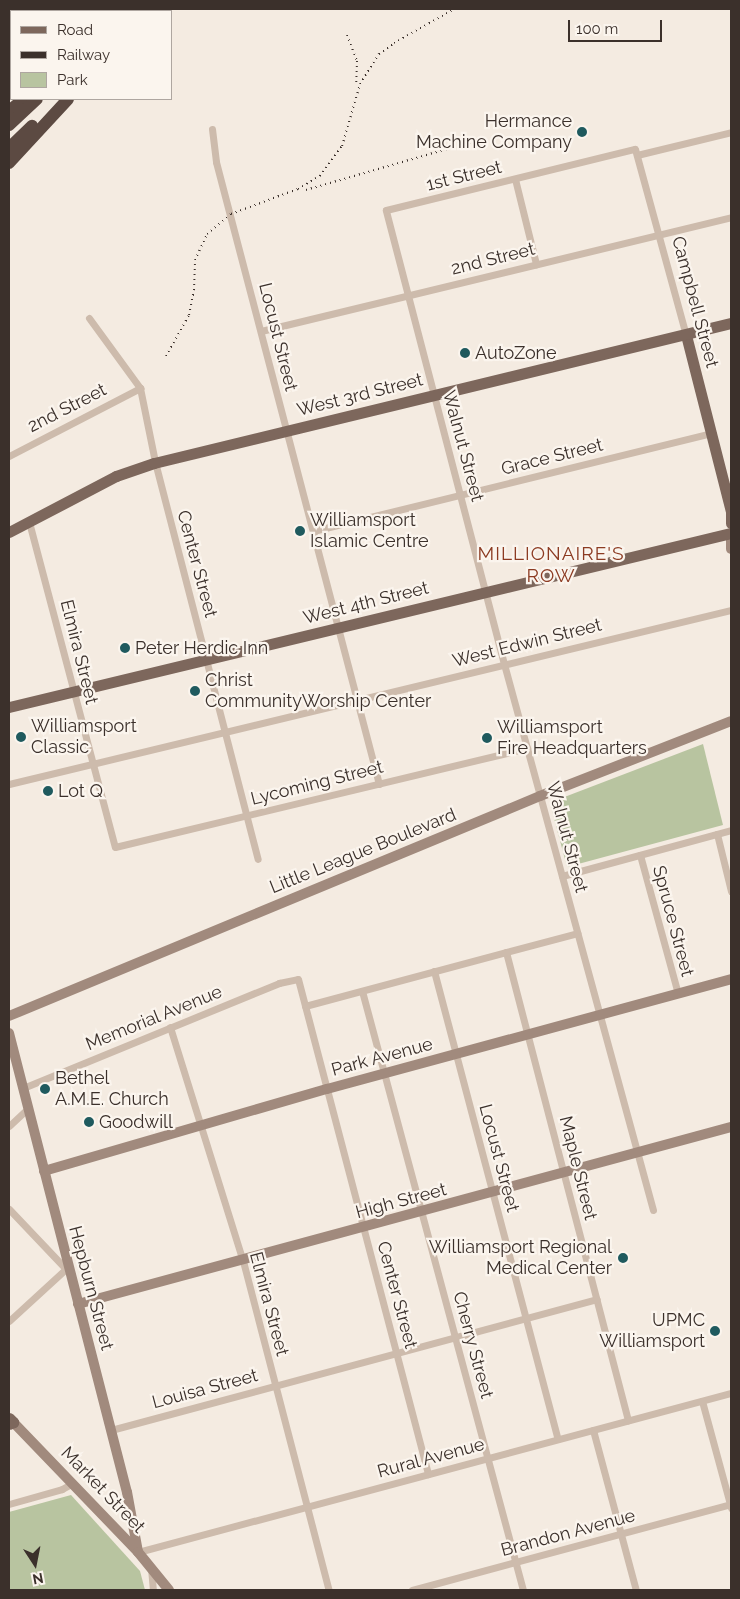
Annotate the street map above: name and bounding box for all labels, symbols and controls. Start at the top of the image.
legend [10,10,172,100]
scale bar [570,10,664,42]
text: 100 m [576,20,618,38]
text: Road [57,21,93,39]
text: Railway [57,46,110,64]
text: Park [57,71,88,89]
place label: Hermance Machine Company [416,111,572,154]
marker: Hermance Machine Company [576,126,588,138]
street label: 1st Street [424,156,504,196]
street label: Campbell Street [667,234,723,370]
street label: 2nd Street [449,238,537,280]
street label: Locust Street [254,281,302,393]
place label: AutoZone [475,342,557,364]
marker: AutoZone [459,347,471,359]
street label: West 3rd Street [295,369,425,421]
street label: 2nd Street [24,379,110,437]
street label: Walnut Street [438,388,488,504]
street label: Grace Street [499,434,605,480]
street label: Center Street [172,508,222,620]
place label: Williamsport Islamic Centre [310,510,429,552]
marker: Williamsport Islamic Centre [294,525,306,537]
district label: MILLIONAIRE'S ROW [476,543,626,587]
street label: West 4th Street [301,577,431,629]
street label: Elmira Street [56,598,102,706]
street label: West Edwin Street [450,614,604,672]
place label: Peter Herdic Inn [135,637,269,659]
marker: Peter Herdic Inn [119,642,131,654]
place label: Christ CommunityWorship Center [205,670,431,712]
marker: Christ CommunityWorship Center [189,685,201,697]
place label: Williamsport Classic [31,716,137,759]
place label: Williamsport Fire Headquarters [497,717,647,760]
marker: Williamsport Classic [15,731,27,743]
marker: Williamsport Fire Headquarters [481,732,493,744]
street label: Lycoming Street [249,756,385,810]
street label: Walnut Street [542,779,592,895]
place label: Lot Q [58,780,103,802]
marker: Lot Q [42,785,54,797]
street label: Little League Boulevard [267,804,459,898]
street label: Spruce Street [648,863,698,979]
street label: Memorial Avenue [82,981,226,1055]
street label: Park Avenue [329,1033,435,1081]
place label: Bethel A.M.E. Church [55,1068,169,1110]
marker: Bethel A.M.E. Church [39,1083,51,1095]
street label: Locust Street [474,1102,524,1214]
place label: Goodwill [99,1111,173,1133]
street label: Maple Street [555,1114,601,1222]
marker: Goodwill [83,1116,95,1128]
street label: High Street [353,1178,449,1224]
street label: Hepburn Street [64,1223,118,1353]
place label: Williamsport Regional Medical Center [429,1237,612,1280]
street label: Center Street [372,1239,422,1351]
street label: Elmira Street [245,1250,293,1358]
marker: Williamsport Regional Medical Center [616,1251,630,1265]
street label: Cherry Street [448,1289,498,1401]
place label: UPMC Williamsport [599,1310,705,1352]
marker: UPMC Williamsport [709,1325,721,1337]
street label: Louisa Street [150,1365,260,1413]
street label: Rural Avenue [375,1433,487,1483]
street label: Market Street [56,1442,150,1538]
street label: Brandon Avenue [498,1505,638,1561]
north arrow [10,1539,60,1589]
text: N [31,1570,45,1588]

